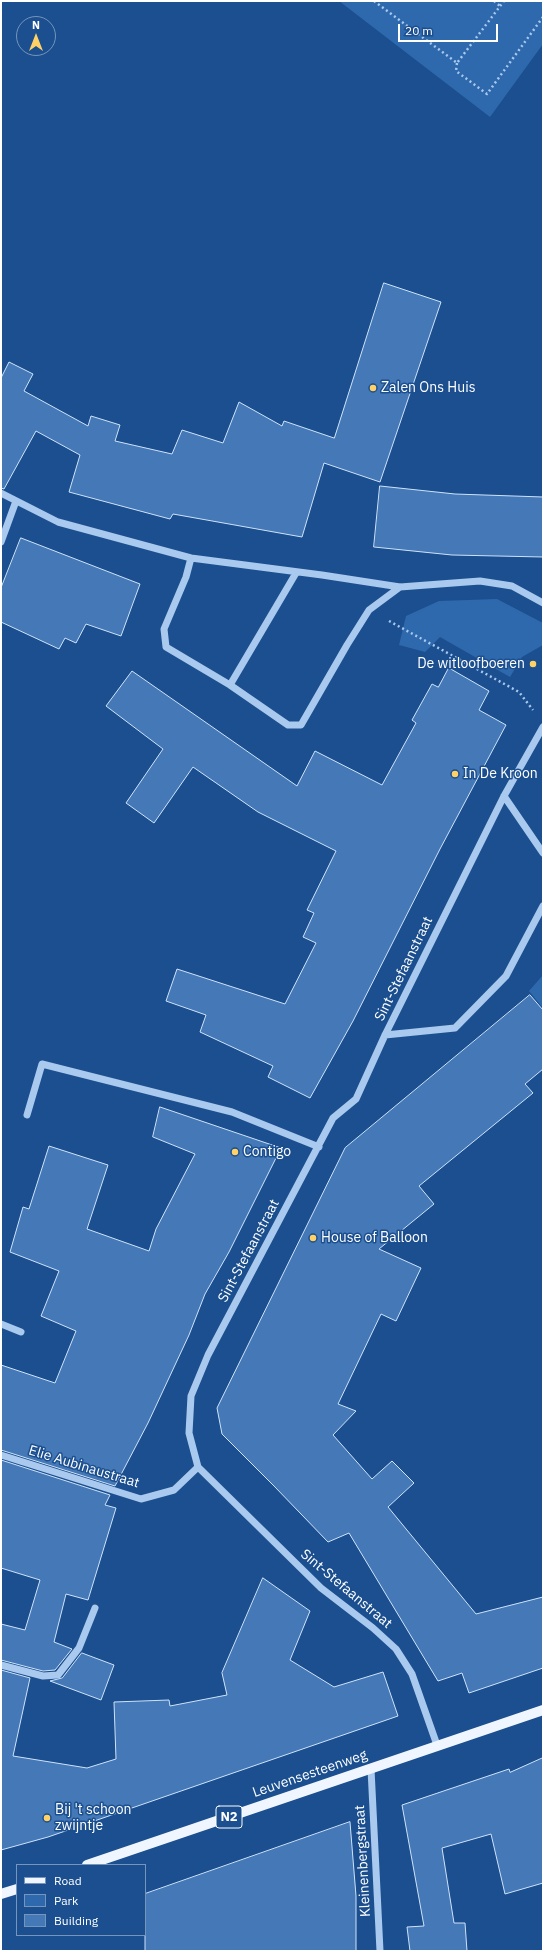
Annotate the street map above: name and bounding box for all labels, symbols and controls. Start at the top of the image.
north arrow [16,16,56,56]
scale bar [400,16,500,42]
text: N [32,18,40,32]
text: 20 m [405,23,433,38]
place label: Zalen Ons Huis [381,380,475,396]
marker: Zalen Ons Huis [368,383,378,393]
place label: De witloofboeren [417,656,525,672]
marker: De witloofboeren [528,659,538,669]
place label: In De Kroon [463,766,538,782]
marker: In De Kroon [450,769,460,779]
street label: Sint-Stefaanstraat [371,914,437,1024]
place label: Contigo [243,1144,291,1160]
marker: Contigo [230,1147,240,1157]
street label: Sint-Stefaanstraat [215,1197,283,1305]
place label: House of Balloon [321,1230,428,1246]
marker: House of Balloon [308,1233,318,1243]
street label: Elie Aubinaustraat [27,1442,141,1492]
street label: Sint-Stefaanstraat [297,1546,395,1632]
street label: Leuvensesteenweg [251,1747,369,1801]
place label: Bij 't schoon zwijntje [55,1802,131,1834]
street label: Kleinenbergstraat [352,1805,374,1917]
road number: N2 [216,1806,242,1828]
marker: Bij 't schoon zwijntje [42,1813,52,1823]
legend [16,1864,146,1936]
text: Road [54,1873,82,1888]
text: Park [54,1893,78,1908]
text: Building [54,1913,98,1928]

